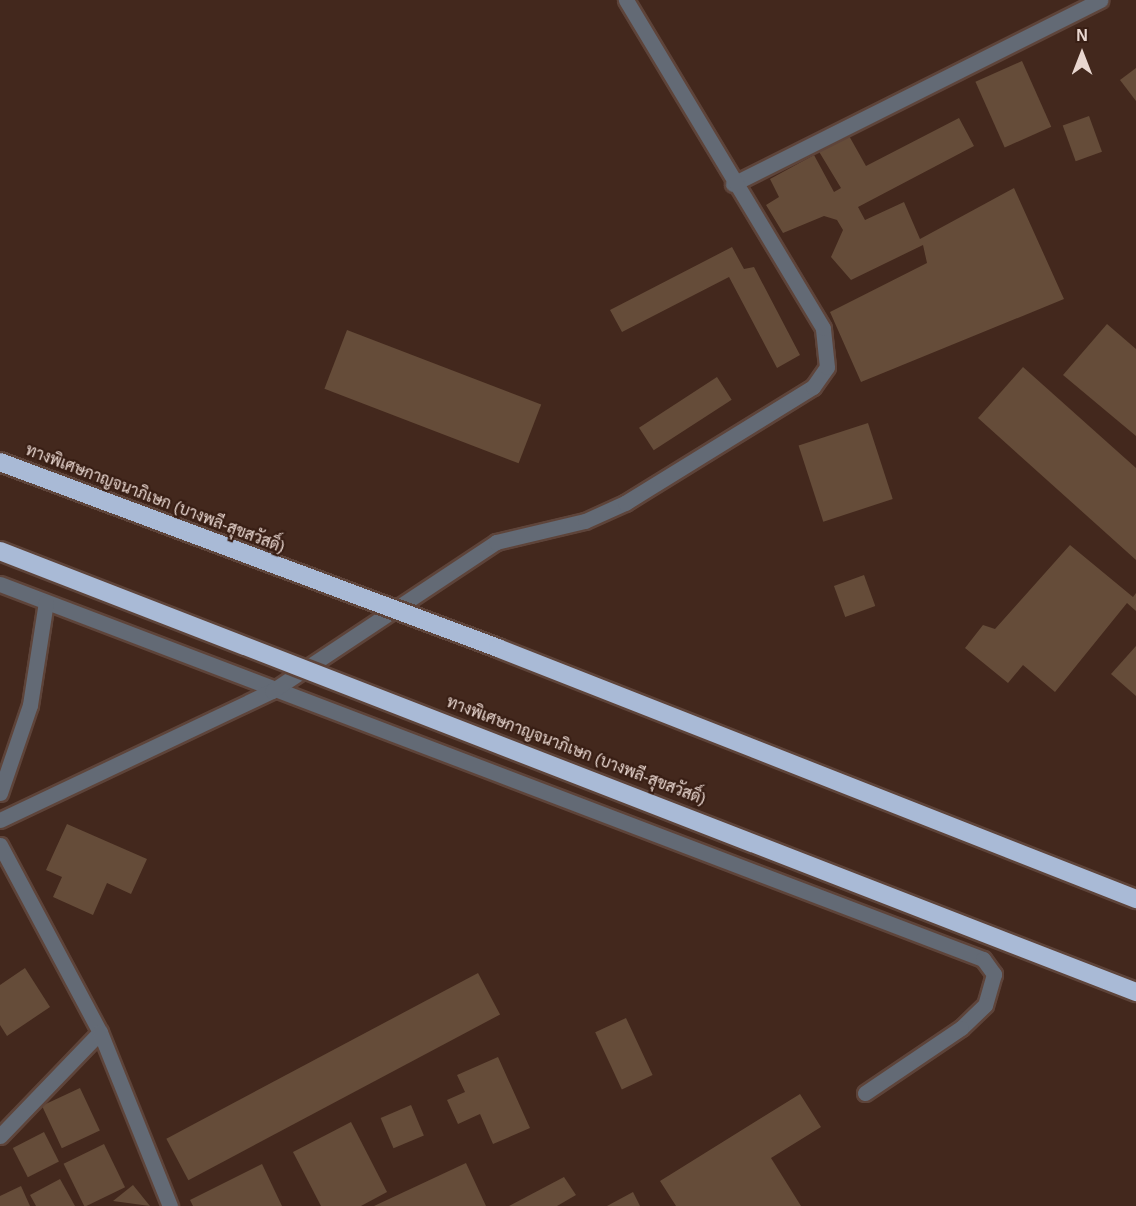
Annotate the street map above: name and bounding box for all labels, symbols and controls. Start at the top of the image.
north arrow [1052,24,1112,84]
text: N [1076,27,1088,44]
street label: ทางพิเศษกาญจนาภิเษก (บางพลี-สุขสวัสดิ์) [23,441,287,557]
street label: ทางพิเศษกาญจนาภิเษก (บางพลี-สุขสวัสดิ์) [444,693,708,809]

